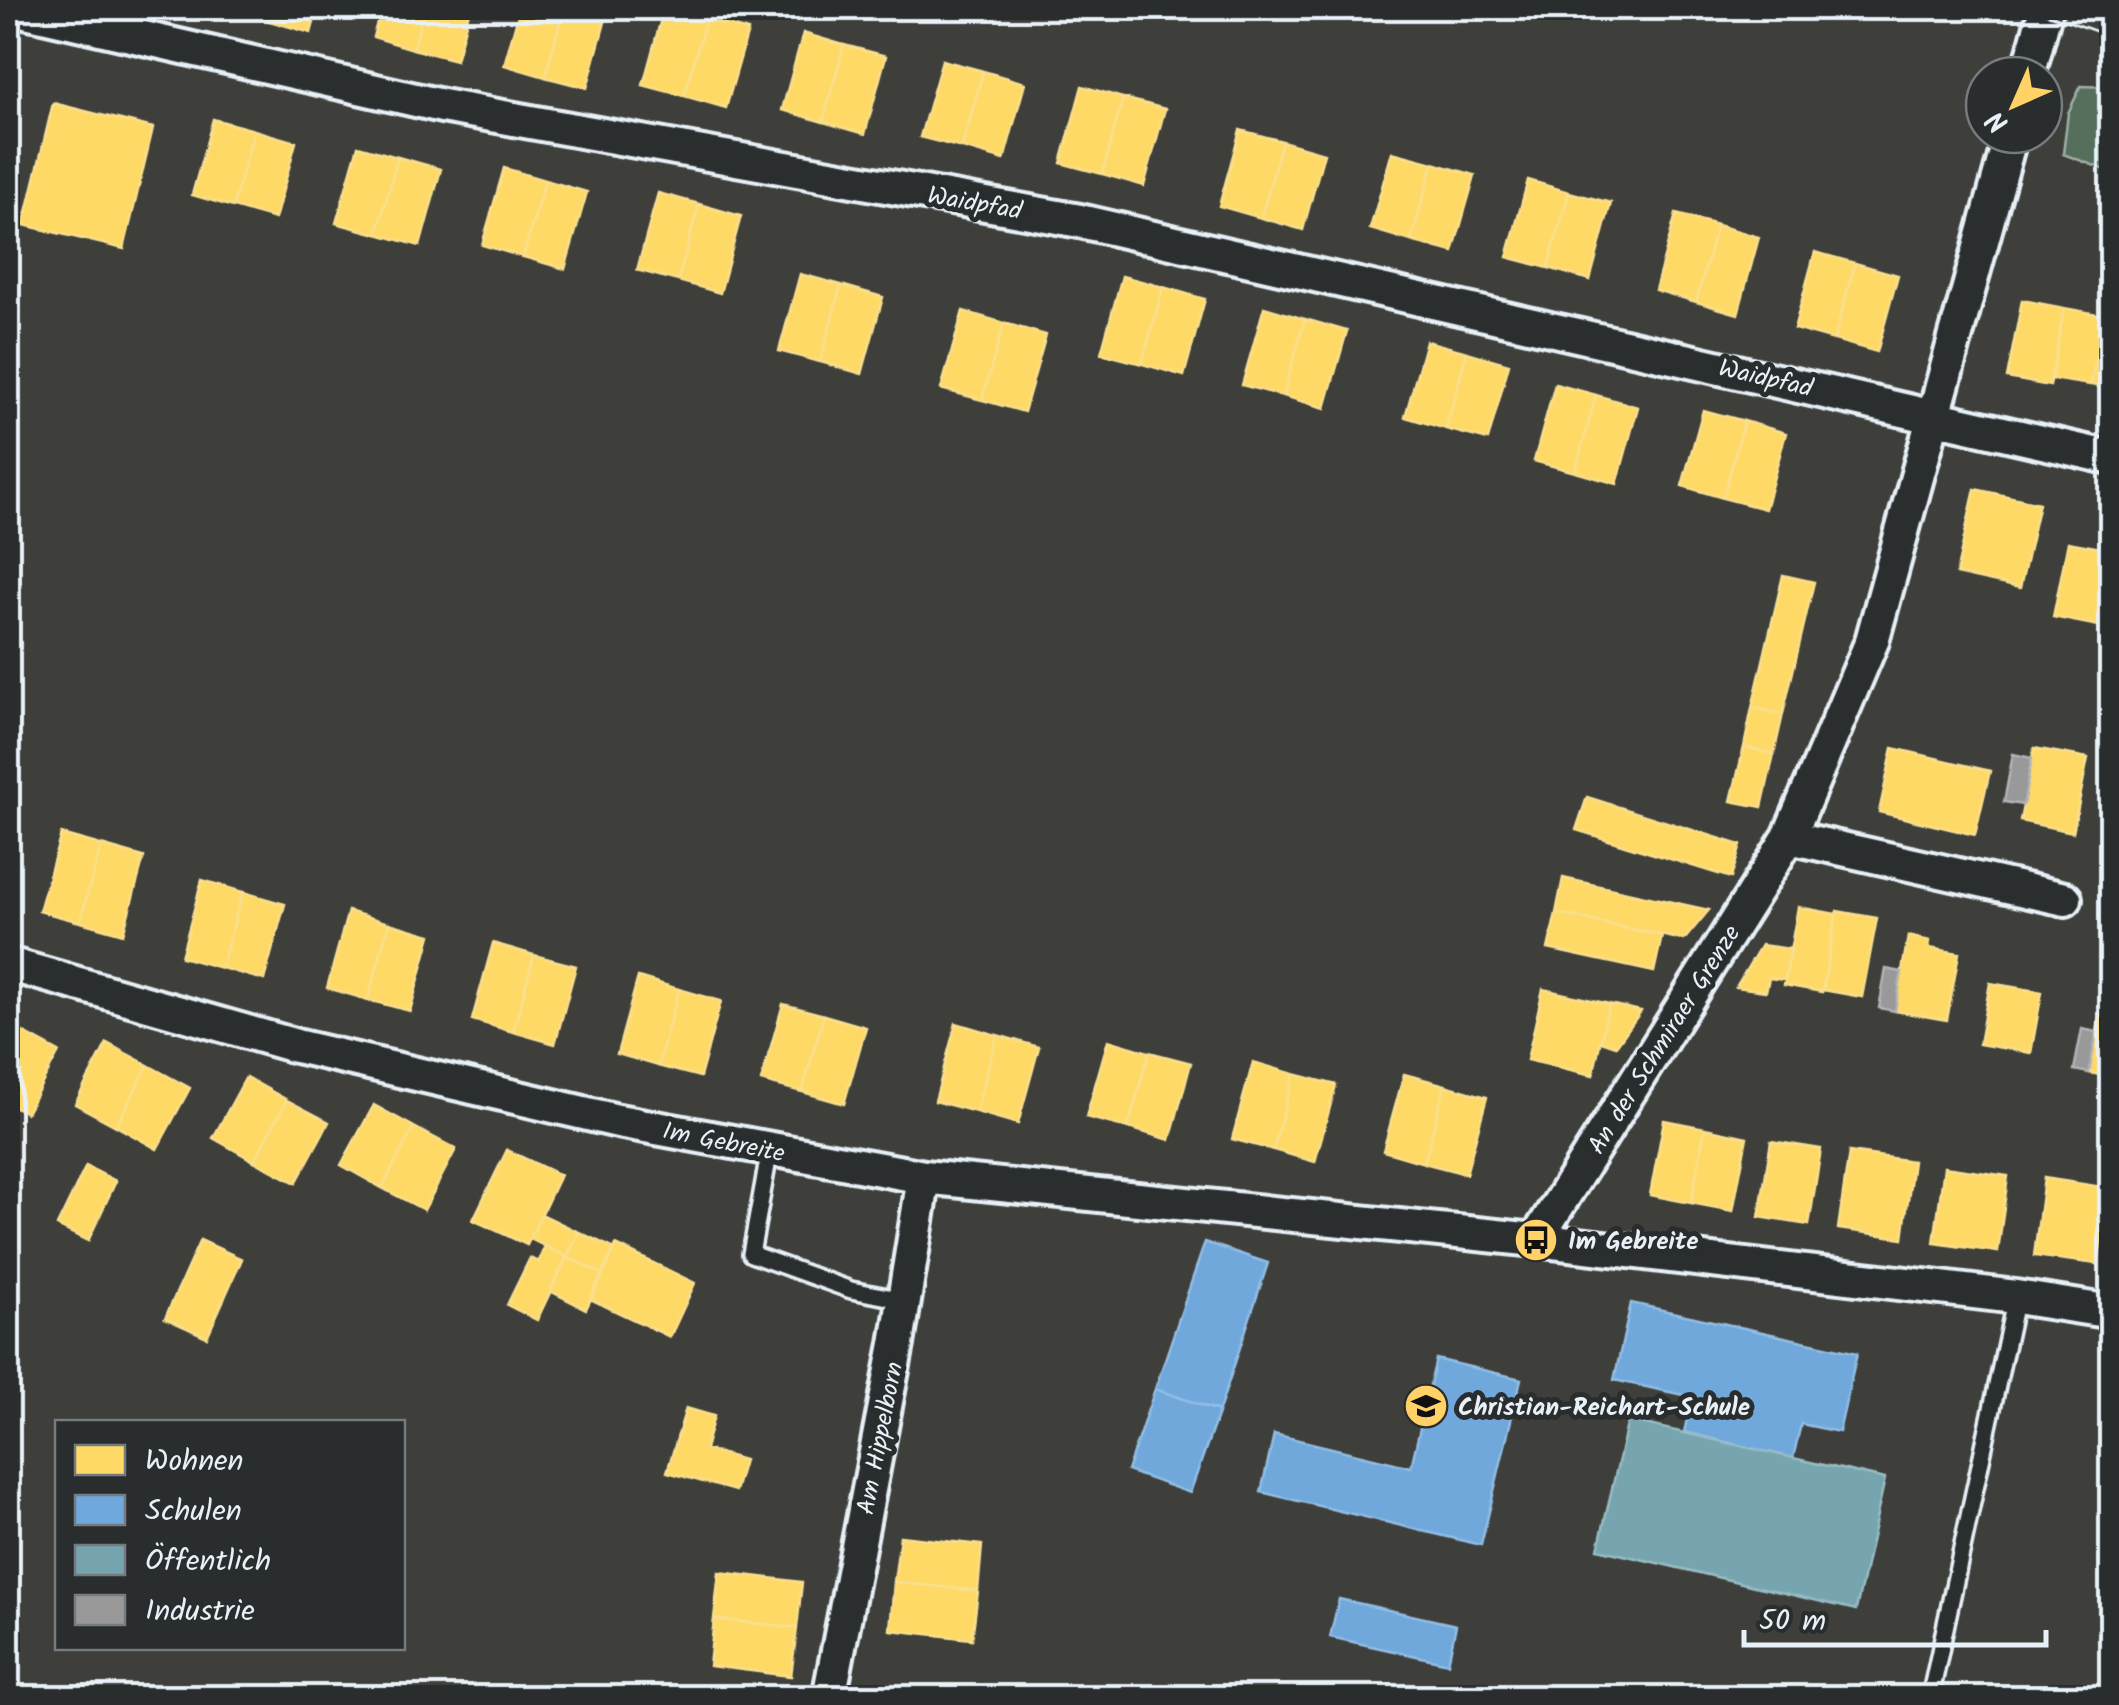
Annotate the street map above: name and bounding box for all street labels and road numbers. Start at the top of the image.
street label: Waidpfad [924,176,1027,232]
street label: Waidpfad [1715,349,1818,409]
street label: An der Schmiraer Grenze [1578,917,1752,1163]
street label: Im Gebreite [659,1112,788,1174]
street label: Am Hippelborn [847,1358,915,1518]

